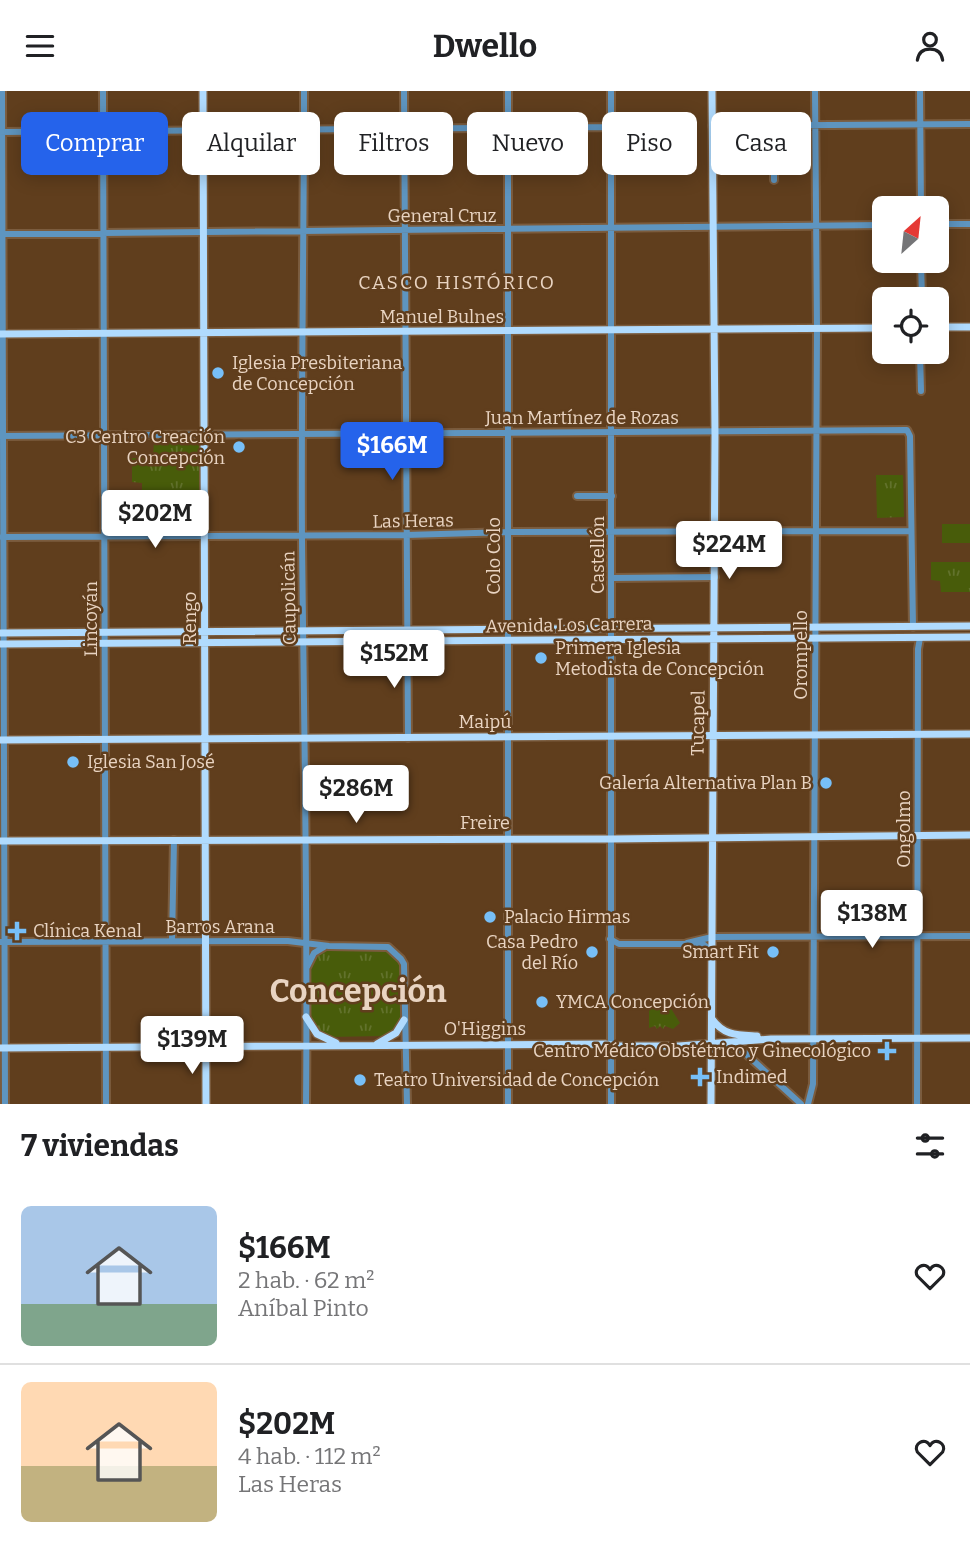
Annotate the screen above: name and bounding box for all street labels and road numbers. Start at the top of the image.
street label: General Cruz [388,205,496,227]
street label: Manuel Bulnes [380,306,504,328]
street label: Juan Martínez de Rozas [484,407,679,429]
street label: Las Heras [372,509,454,533]
street label: Castellón [587,515,609,594]
street label: Colo Colo [483,517,505,595]
street label: Caupolicán [277,550,301,645]
street label: Lincoyán [80,581,102,657]
street label: Rengo [179,592,201,644]
street label: Orompello [790,610,812,700]
street label: Avenida Los Carrera [485,613,653,637]
street label: Tucapel [686,690,710,756]
street label: Maipú [459,711,511,733]
street label: Ongolmo [893,790,915,868]
street label: Freire [460,812,510,834]
street label: Barros Arana [165,916,275,938]
street label: O'Higgins [444,1018,526,1040]

